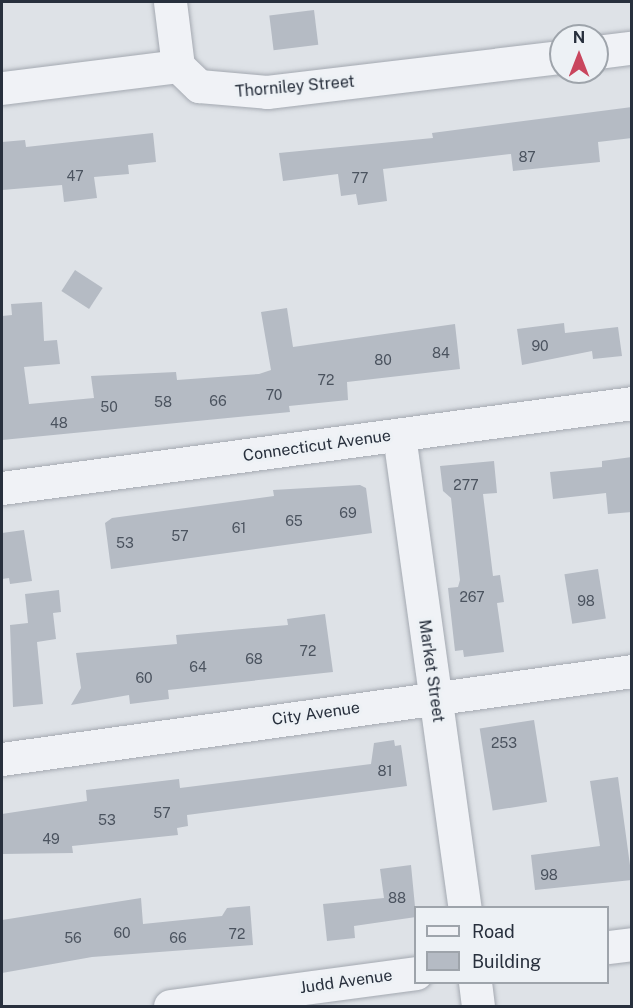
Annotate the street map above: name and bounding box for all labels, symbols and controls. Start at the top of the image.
north arrow [549,24,609,84]
text: N [573,28,585,47]
street label: Thorniley Street [234,72,356,102]
house number: 87 [518,149,536,165]
house number: 47 [66,168,84,184]
house number: 77 [352,170,368,186]
house number: 90 [531,338,549,354]
house number: 84 [432,345,450,361]
house number: 80 [374,352,392,368]
house number: 72 [318,372,334,388]
house number: 70 [266,387,282,403]
house number: 66 [209,393,227,409]
house number: 58 [154,394,172,410]
house number: 50 [100,399,118,415]
house number: 48 [50,415,68,431]
street label: Connecticut Avenue [242,426,392,466]
house number: 277 [453,477,479,493]
house number: 69 [339,505,357,521]
house number: 65 [285,513,303,529]
house number: 61 [232,520,246,536]
house number: 57 [171,528,189,544]
house number: 53 [116,535,134,551]
house number: 267 [459,589,485,605]
house number: 98 [577,593,595,609]
street label: Market Street [414,618,448,724]
house number: 72 [300,643,316,659]
house number: 68 [245,651,263,667]
house number: 64 [189,659,207,675]
house number: 60 [135,670,153,686]
street label: City Avenue [271,698,361,730]
house number: 253 [491,735,517,751]
house number: 81 [378,763,392,779]
house number: 57 [153,805,171,821]
house number: 53 [98,812,116,828]
house number: 49 [42,831,60,847]
house number: 98 [540,867,558,883]
house number: 88 [388,890,406,906]
legend [414,906,609,984]
text: Road [472,921,515,942]
house number: 60 [113,925,131,941]
house number: 72 [229,926,245,942]
house number: 56 [64,930,82,946]
house number: 66 [169,930,187,946]
text: Building [472,951,541,972]
street label: Judd Avenue [298,966,394,998]

